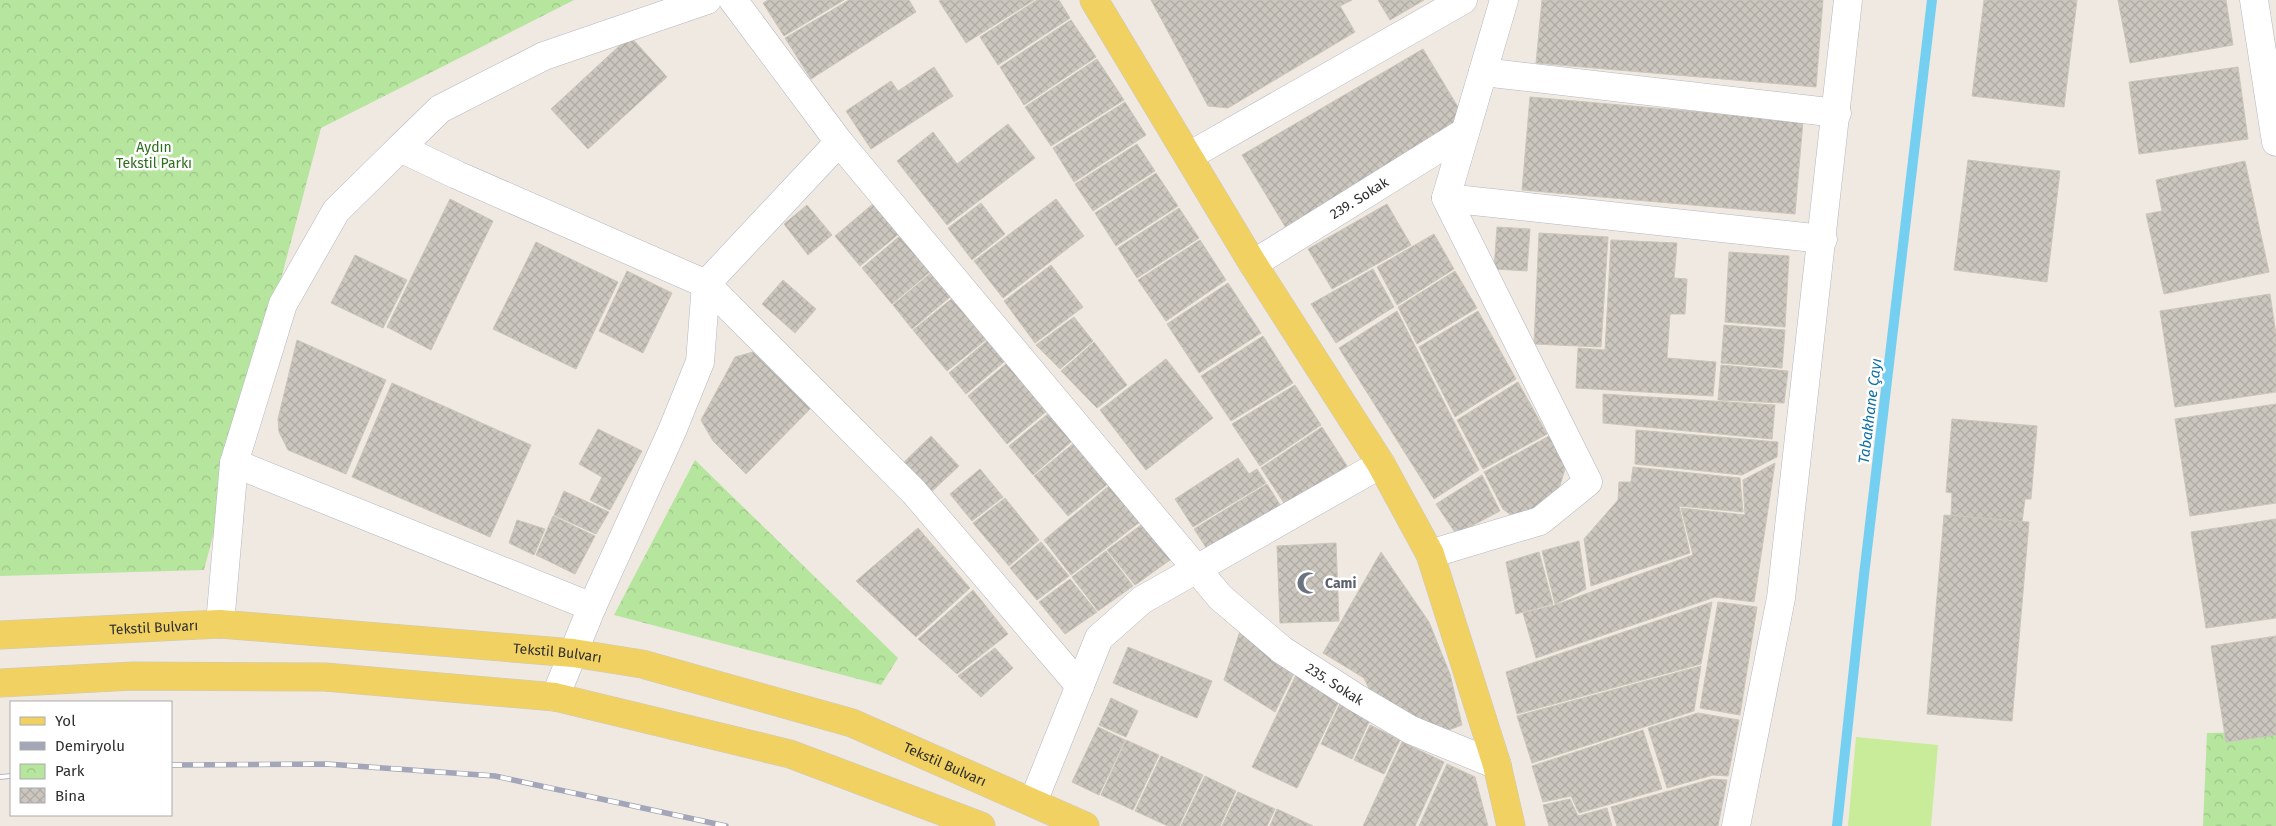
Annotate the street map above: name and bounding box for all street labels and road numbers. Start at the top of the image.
street label: 239. Sokak [1327,173,1392,223]
street label: Tekstil Bulvarı [109,617,199,638]
street label: Tekstil Bulvarı [513,640,603,666]
street label: 235. Sokak [1303,659,1368,709]
street label: Tekstil Bulvarı [901,738,989,790]

